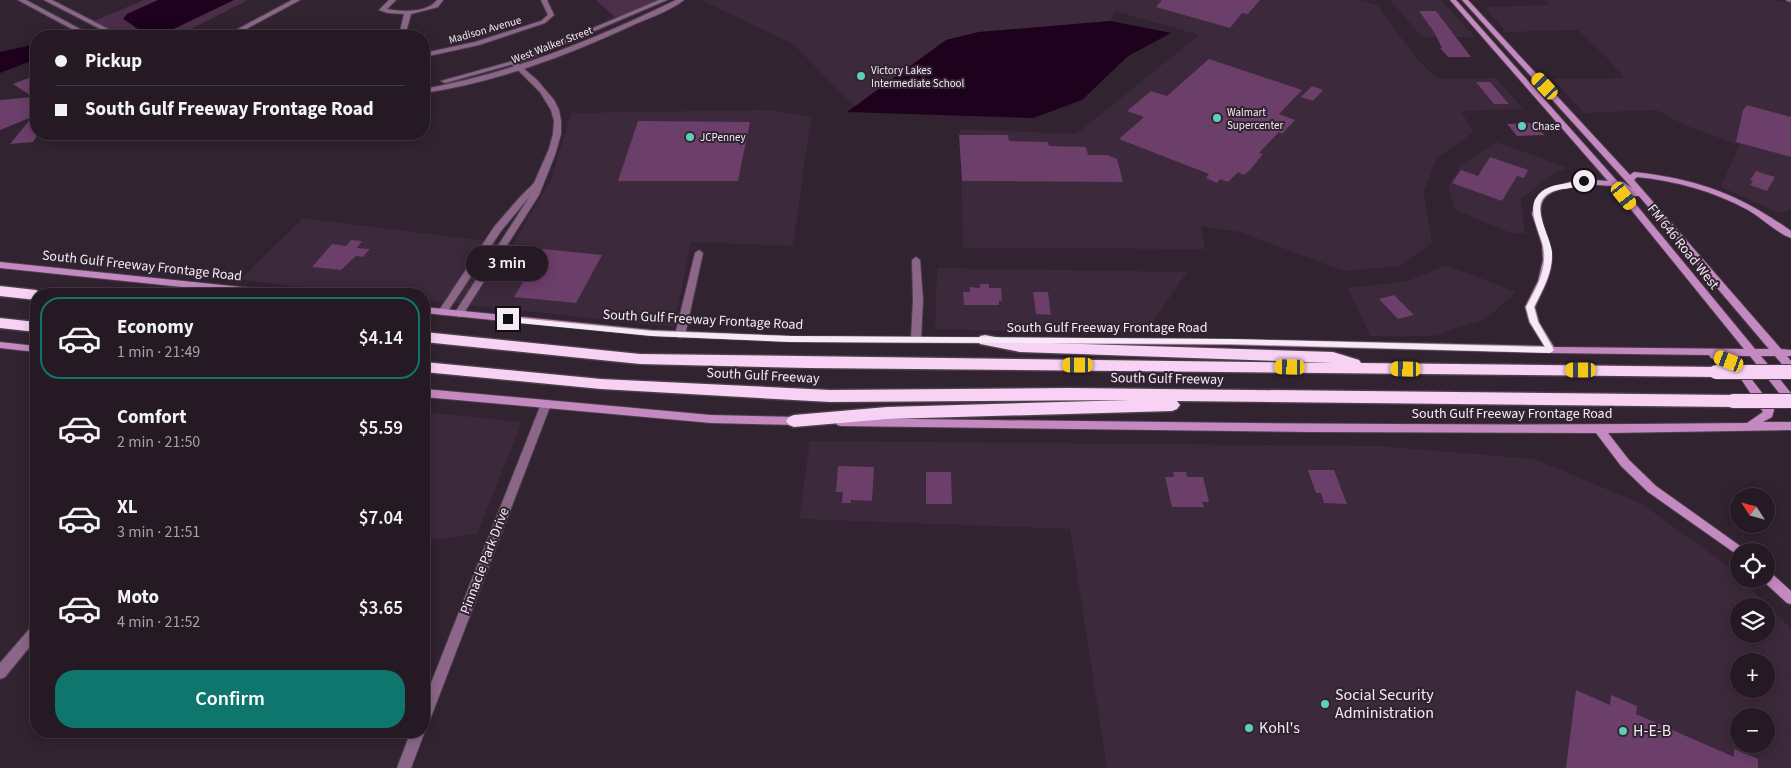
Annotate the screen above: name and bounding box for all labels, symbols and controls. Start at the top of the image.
street label: Madison Avenue [447,12,524,48]
street label: West Walker Street [509,23,595,67]
text: Pickup [85,48,142,75]
place label: Victory Lakes Intermediate School [871,63,965,91]
marker: Victory Lakes Intermediate School [855,70,867,82]
car [1529,70,1560,102]
text: South Gulf Freeway Frontage Road [85,96,374,123]
place label: Walmart Supercenter [1227,105,1283,133]
marker: Walmart Supercenter [1211,112,1223,124]
place label: Chase [1532,119,1560,134]
marker: Chase [1516,120,1528,132]
place label: JCPenney [700,130,746,145]
marker: JCPenney [684,131,696,143]
route start [1573,170,1595,192]
car [1608,180,1639,212]
street label: FM 646 Road West [1642,200,1724,294]
street label: South Gulf Freeway Frontage Road [41,246,243,286]
callout: 3 min [467,246,549,282]
text: 3 min [488,252,526,274]
street label: South Gulf Freeway Frontage Road [602,305,804,335]
route end [497,308,519,330]
text: Economy [117,314,194,341]
icon: car [57,316,102,361]
street label: South Gulf Freeway Frontage Road [1007,318,1207,338]
text: $4.14 [359,325,403,352]
text: 1 min · 21:49 [117,341,200,363]
car [1712,349,1745,373]
car [1063,358,1093,373]
car [1274,359,1305,375]
car [1390,361,1421,377]
street label: South Gulf Freeway [706,363,821,389]
car [1566,363,1596,378]
street label: South Gulf Freeway [1110,368,1224,390]
text: Comfort [117,404,187,431]
street label: South Gulf Freeway Frontage Road [1412,404,1612,424]
icon: car [57,406,102,451]
text: $5.59 [359,415,403,442]
text: 2 min · 21:50 [117,431,200,453]
north arrow [1730,488,1775,532]
map controls [1730,488,1775,753]
text: XL [117,494,138,521]
icon: car [57,496,102,541]
text: $7.04 [359,505,403,532]
street label: Pinnacle Park Drive [455,505,515,617]
text: 3 min · 21:51 [117,521,200,543]
button: locate [1730,543,1775,588]
text: Moto [117,584,159,611]
icon: car [57,586,102,631]
text: $3.65 [359,595,403,622]
button: layers [1730,598,1775,643]
text: 4 min · 21:52 [117,611,200,633]
button: + [1730,653,1775,698]
button: Confirm [55,670,405,728]
place label: Social Security Administration [1335,684,1434,724]
marker: Social Security Administration [1319,698,1331,710]
button: − [1730,708,1775,753]
place label: Kohl's [1259,717,1300,739]
place label: H-E-B [1633,720,1671,742]
marker: Kohl's [1243,722,1255,734]
marker: H-E-B [1617,725,1629,737]

